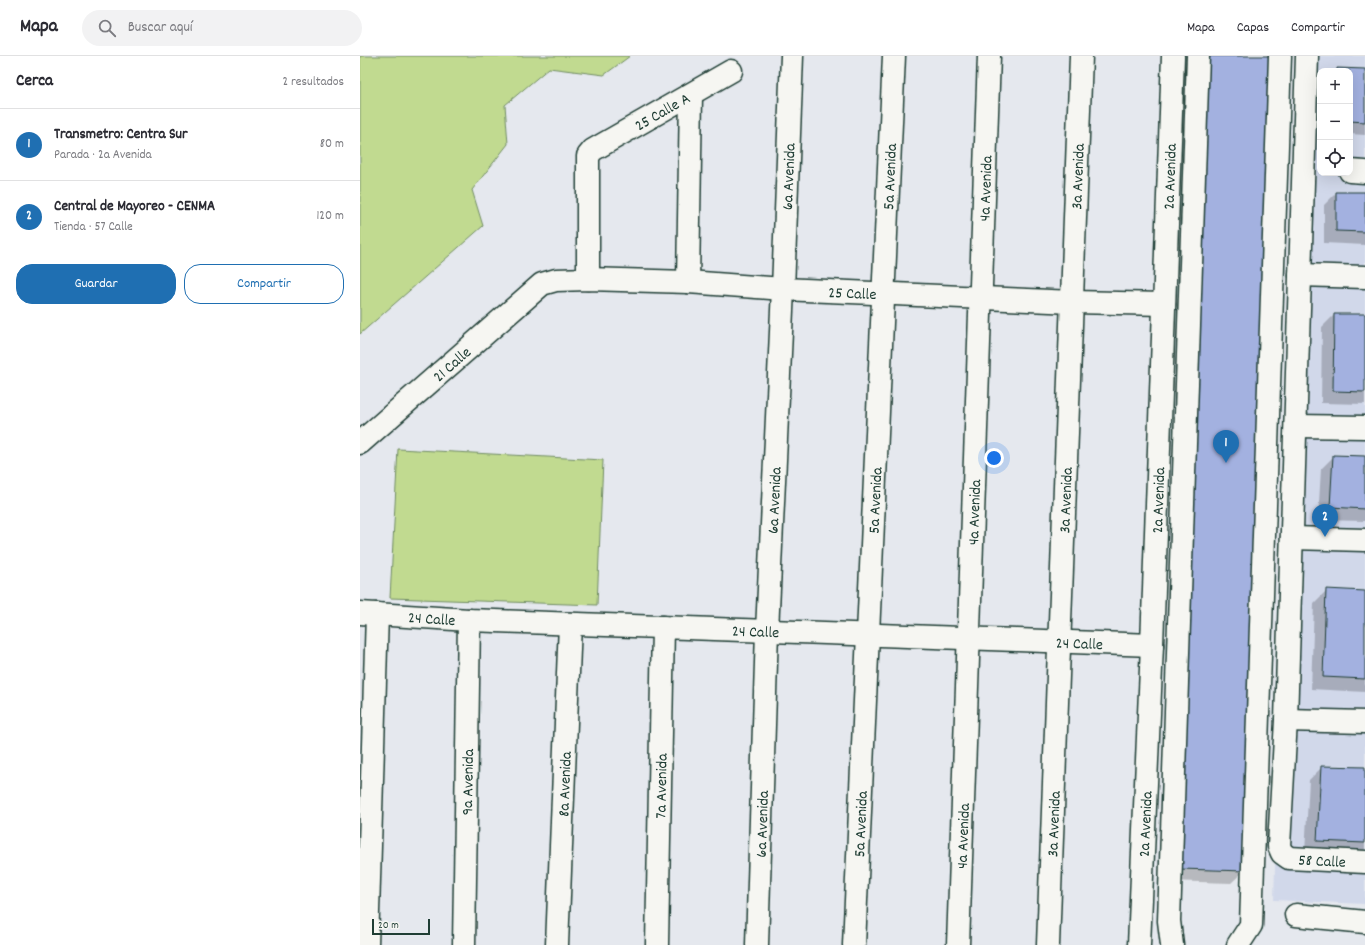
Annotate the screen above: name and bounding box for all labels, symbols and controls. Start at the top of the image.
search box [82,10,362,46]
text: Mapa [20,14,58,41]
icon: search [96,17,118,39]
text: Buscar aquí [128,17,193,39]
text: Mapa [1187,18,1215,38]
text: Capas [1237,18,1269,38]
text: Compartir [1291,18,1345,38]
map controls [1317,68,1353,176]
button: + [1317,68,1353,104]
text: Cerca [16,70,53,94]
text: 2 resultados [282,73,344,92]
street label: 25 Calle A [631,88,695,138]
button: − [1317,104,1353,140]
text: Transmetro: Centra Sur [54,124,188,146]
text: 1 [28,135,30,154]
text: 80 m [320,135,344,154]
button: locate [1317,140,1353,176]
street label: 6a Avenida [777,142,803,211]
street label: 5a Avenida [878,143,904,211]
street label: 3a Avenida [1066,143,1092,210]
street label: 2a Avenida [1159,143,1184,210]
text: Parada · 2a Avenida [54,146,152,165]
street label: 4a Avenida [974,155,1000,222]
text: Central de Mayoreo - CENMA [54,196,215,218]
text: 2 [26,207,32,226]
text: 120 m [316,207,344,226]
text: Tienda · 57 Calle [54,218,133,237]
button: Guardar [16,264,176,304]
button: Compartir [184,264,344,304]
street label: 25 Calle [828,282,877,307]
street label: 21 Calle [429,342,477,389]
pin: 1 [1213,430,1239,463]
your location [984,448,1004,468]
street label: 6a Avenida [763,466,789,534]
street label: 5a Avenida [864,466,890,534]
street label: 3a Avenida [1054,466,1080,534]
street label: 2a Avenida [1147,467,1172,534]
street label: 4a Avenida [963,479,988,546]
pin: 2 [1312,504,1338,537]
street label: 24 Calle [407,607,456,633]
street label: 24 Calle [731,621,780,645]
street label: 24 Calle [1055,632,1103,657]
street label: 9a Avenida [457,748,481,815]
street label: 8a Avenida [553,751,579,817]
street label: 7a Avenida [650,753,675,819]
street label: 6a Avenida [751,790,776,858]
street label: 5a Avenida [849,790,875,858]
street label: 3a Avenida [1042,790,1068,858]
street label: 2a Avenida [1134,790,1160,858]
street label: 4a Avenida [952,802,977,869]
street label: 58 Calle [1298,850,1346,875]
scale bar [372,917,430,936]
text: 20 m [378,918,399,934]

